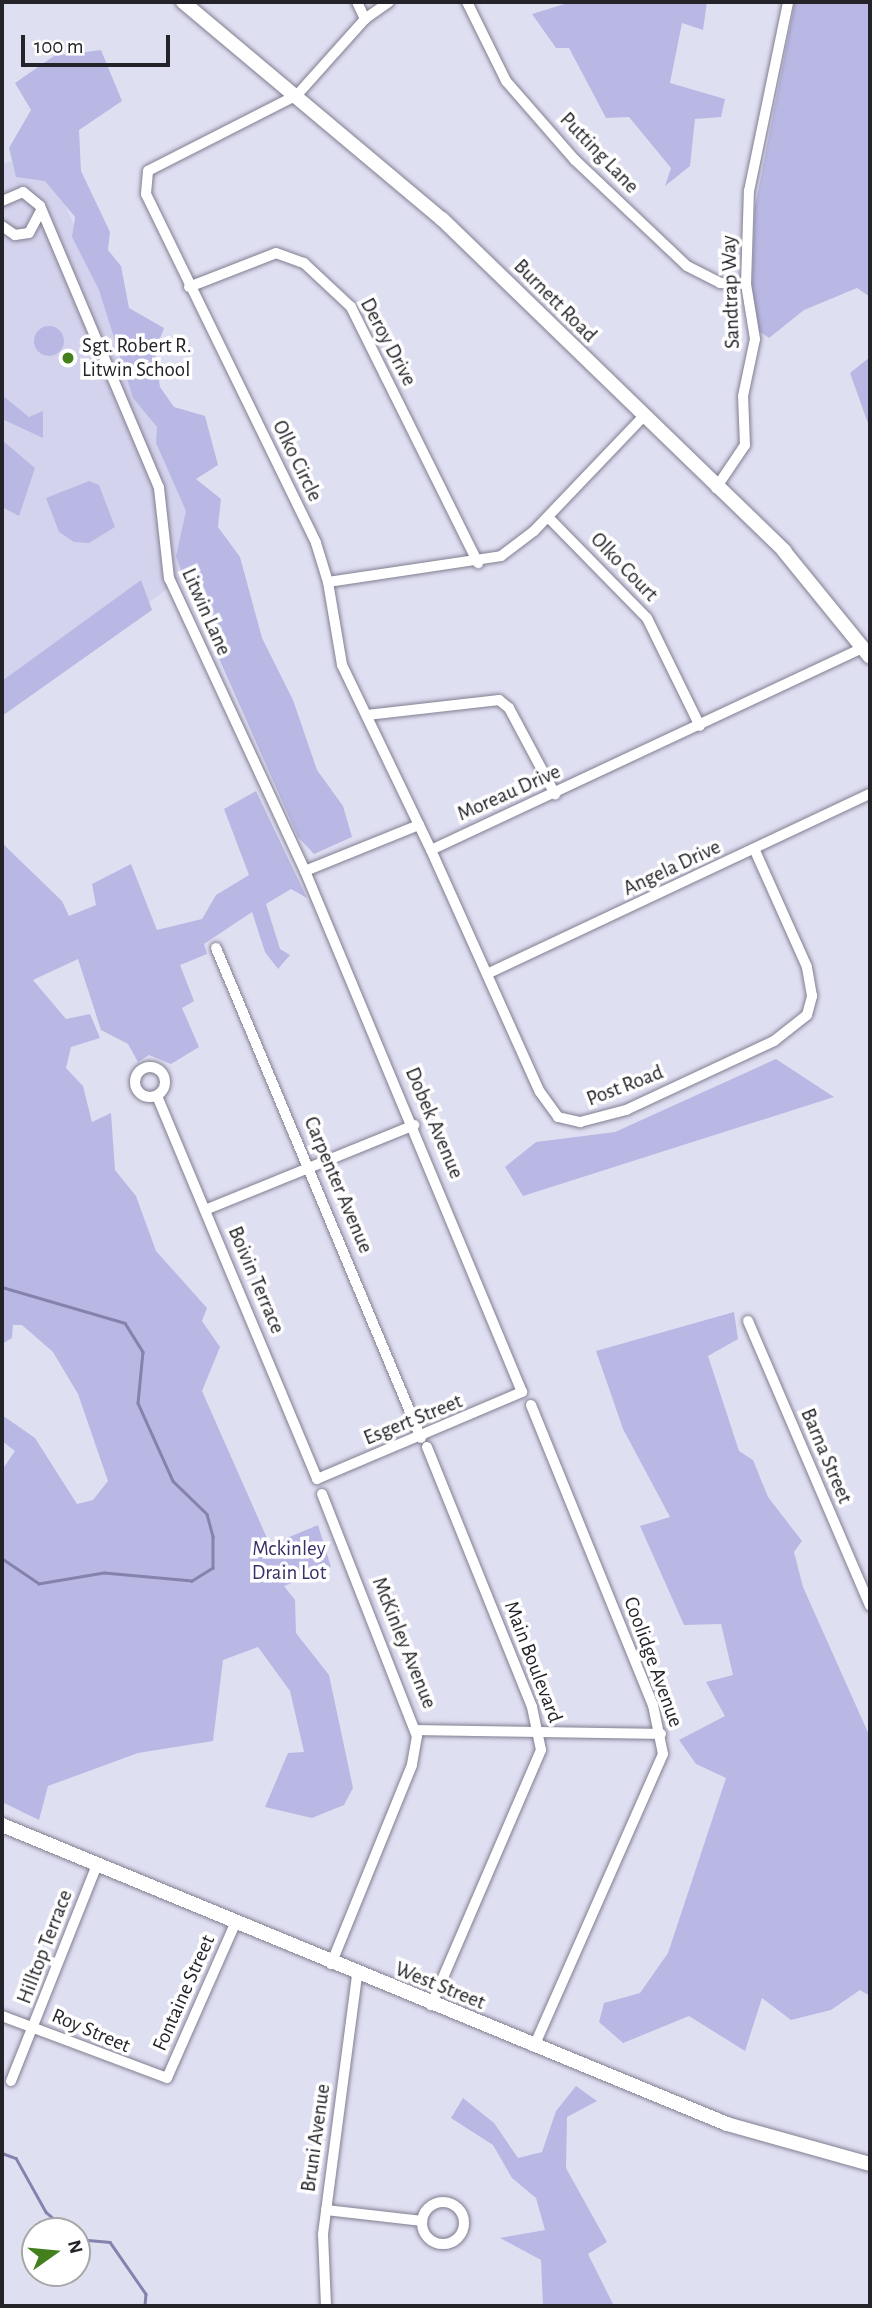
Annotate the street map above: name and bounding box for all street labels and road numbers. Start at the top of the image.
street label: Putting Lane [554,107,644,199]
street label: Sandtrap Way [716,235,746,349]
street label: Burnett Road [508,254,602,348]
street label: Deroy Drive [354,294,422,390]
street label: Olko Circle [267,416,327,506]
street label: Olko Court [585,527,663,607]
street label: Litwin Lane [176,564,236,660]
street label: Moreau Drive [454,759,564,827]
street label: Angela Drive [619,834,725,902]
street label: Post Road [583,1060,667,1112]
street label: Dobek Avenue [399,1063,469,1183]
street label: Carpenter Avenue [298,1113,378,1257]
street label: Boivin Terrace [222,1223,290,1337]
street label: Esgert Street [360,1389,466,1451]
street label: Barna Street [795,1405,857,1507]
street label: McKinley Avenue [366,1574,442,1712]
street label: Coolidge Avenue [618,1593,688,1731]
street label: Main Boulevard [498,1598,568,1726]
street label: Hilltop Terrace [12,1886,78,2008]
street label: Fontaine Street [147,1931,221,2055]
street label: West Street [391,1957,489,2015]
street label: Roy Street [48,2003,134,2059]
street label: Bruni Avenue [296,2082,336,2194]

